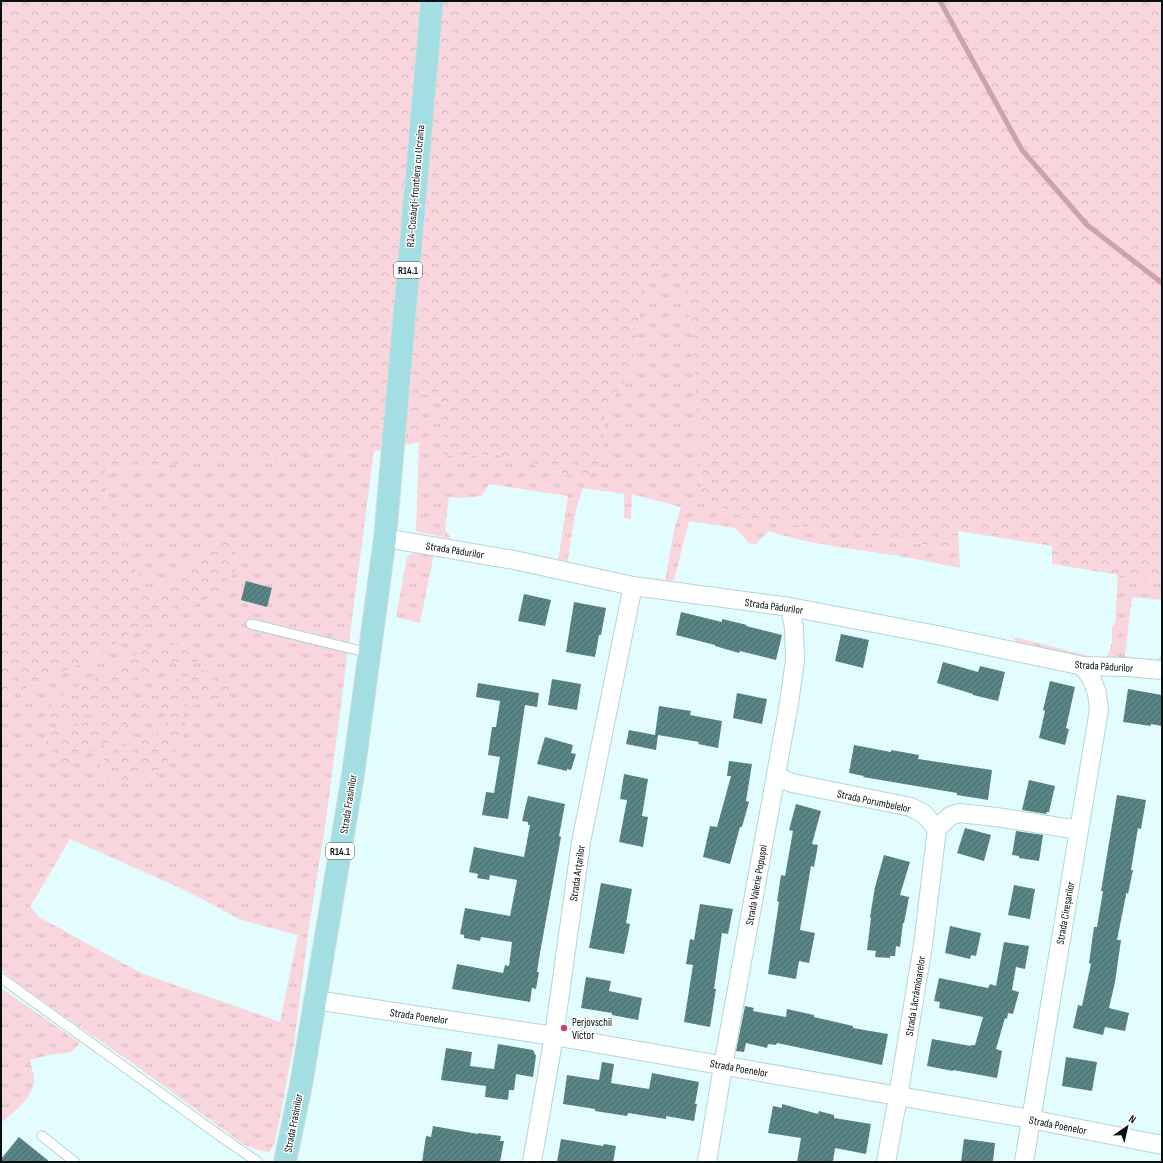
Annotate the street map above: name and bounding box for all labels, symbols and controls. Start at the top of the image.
street label: R14-Cosăuți-frontiera cu Ucraina [404,124,427,248]
road number: R14.1 [394,262,422,278]
street label: Strada Pădurilor [425,539,485,562]
street label: Strada Pădurilor [744,596,804,617]
street label: Strada Pădurilor [1074,658,1134,675]
street label: Strada Frasinilor [337,774,360,835]
street label: Strada Porumbelelor [836,787,912,816]
road number: R14.1 [326,843,354,859]
street label: Strada Arțarilor [567,844,588,902]
street label: Strada Valerie Popușoi [743,844,770,926]
street label: Strada Cireșarilor [1054,881,1077,946]
street label: Strada Lăcrămioarelor [903,955,928,1037]
street label: Strada Poenelor [389,1006,449,1027]
place label: Perjovschii Victor [572,1016,612,1042]
marker: Perjovschii Victor [559,1023,569,1033]
street label: Strada Poenelor [709,1057,769,1080]
street label: Strada Frasinilor [281,1093,306,1154]
north arrow [1107,1107,1147,1147]
text: N [1126,1112,1138,1126]
street label: Strada Poenelor [1028,1114,1088,1137]

